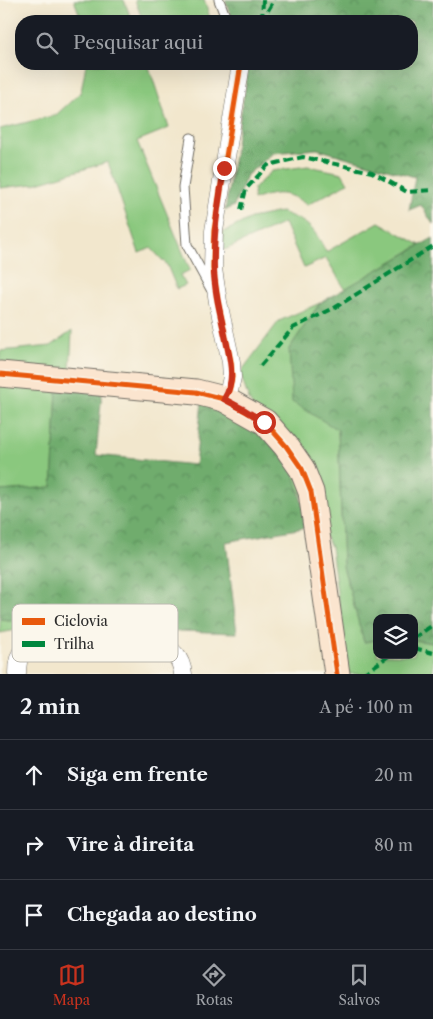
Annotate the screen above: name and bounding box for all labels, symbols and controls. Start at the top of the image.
search box [15,15,418,70]
icon: search [33,29,61,57]
text: Pesquisar aqui [73,31,203,54]
route end [213,157,236,180]
route start [253,411,276,434]
legend [12,604,178,662]
text: Ciclovia [54,612,109,630]
map controls [373,614,418,659]
button: layers [373,614,418,659]
text: Trilha [54,635,95,653]
text: 2 min [20,694,80,719]
text: A pé · 100 m [319,697,413,717]
icon: ahead [20,761,48,789]
text: Siga em frente [67,763,208,786]
text: 20 m [374,765,413,785]
icon: right [20,831,48,859]
text: Vire à direita [67,833,194,856]
text: 80 m [374,835,413,855]
icon: arrive [20,901,48,929]
text: Chegada ao destino [67,903,257,926]
tab: Mapa [53,961,90,1009]
tab: Rotas [196,961,233,1009]
tab: Salvos [339,961,380,1009]

